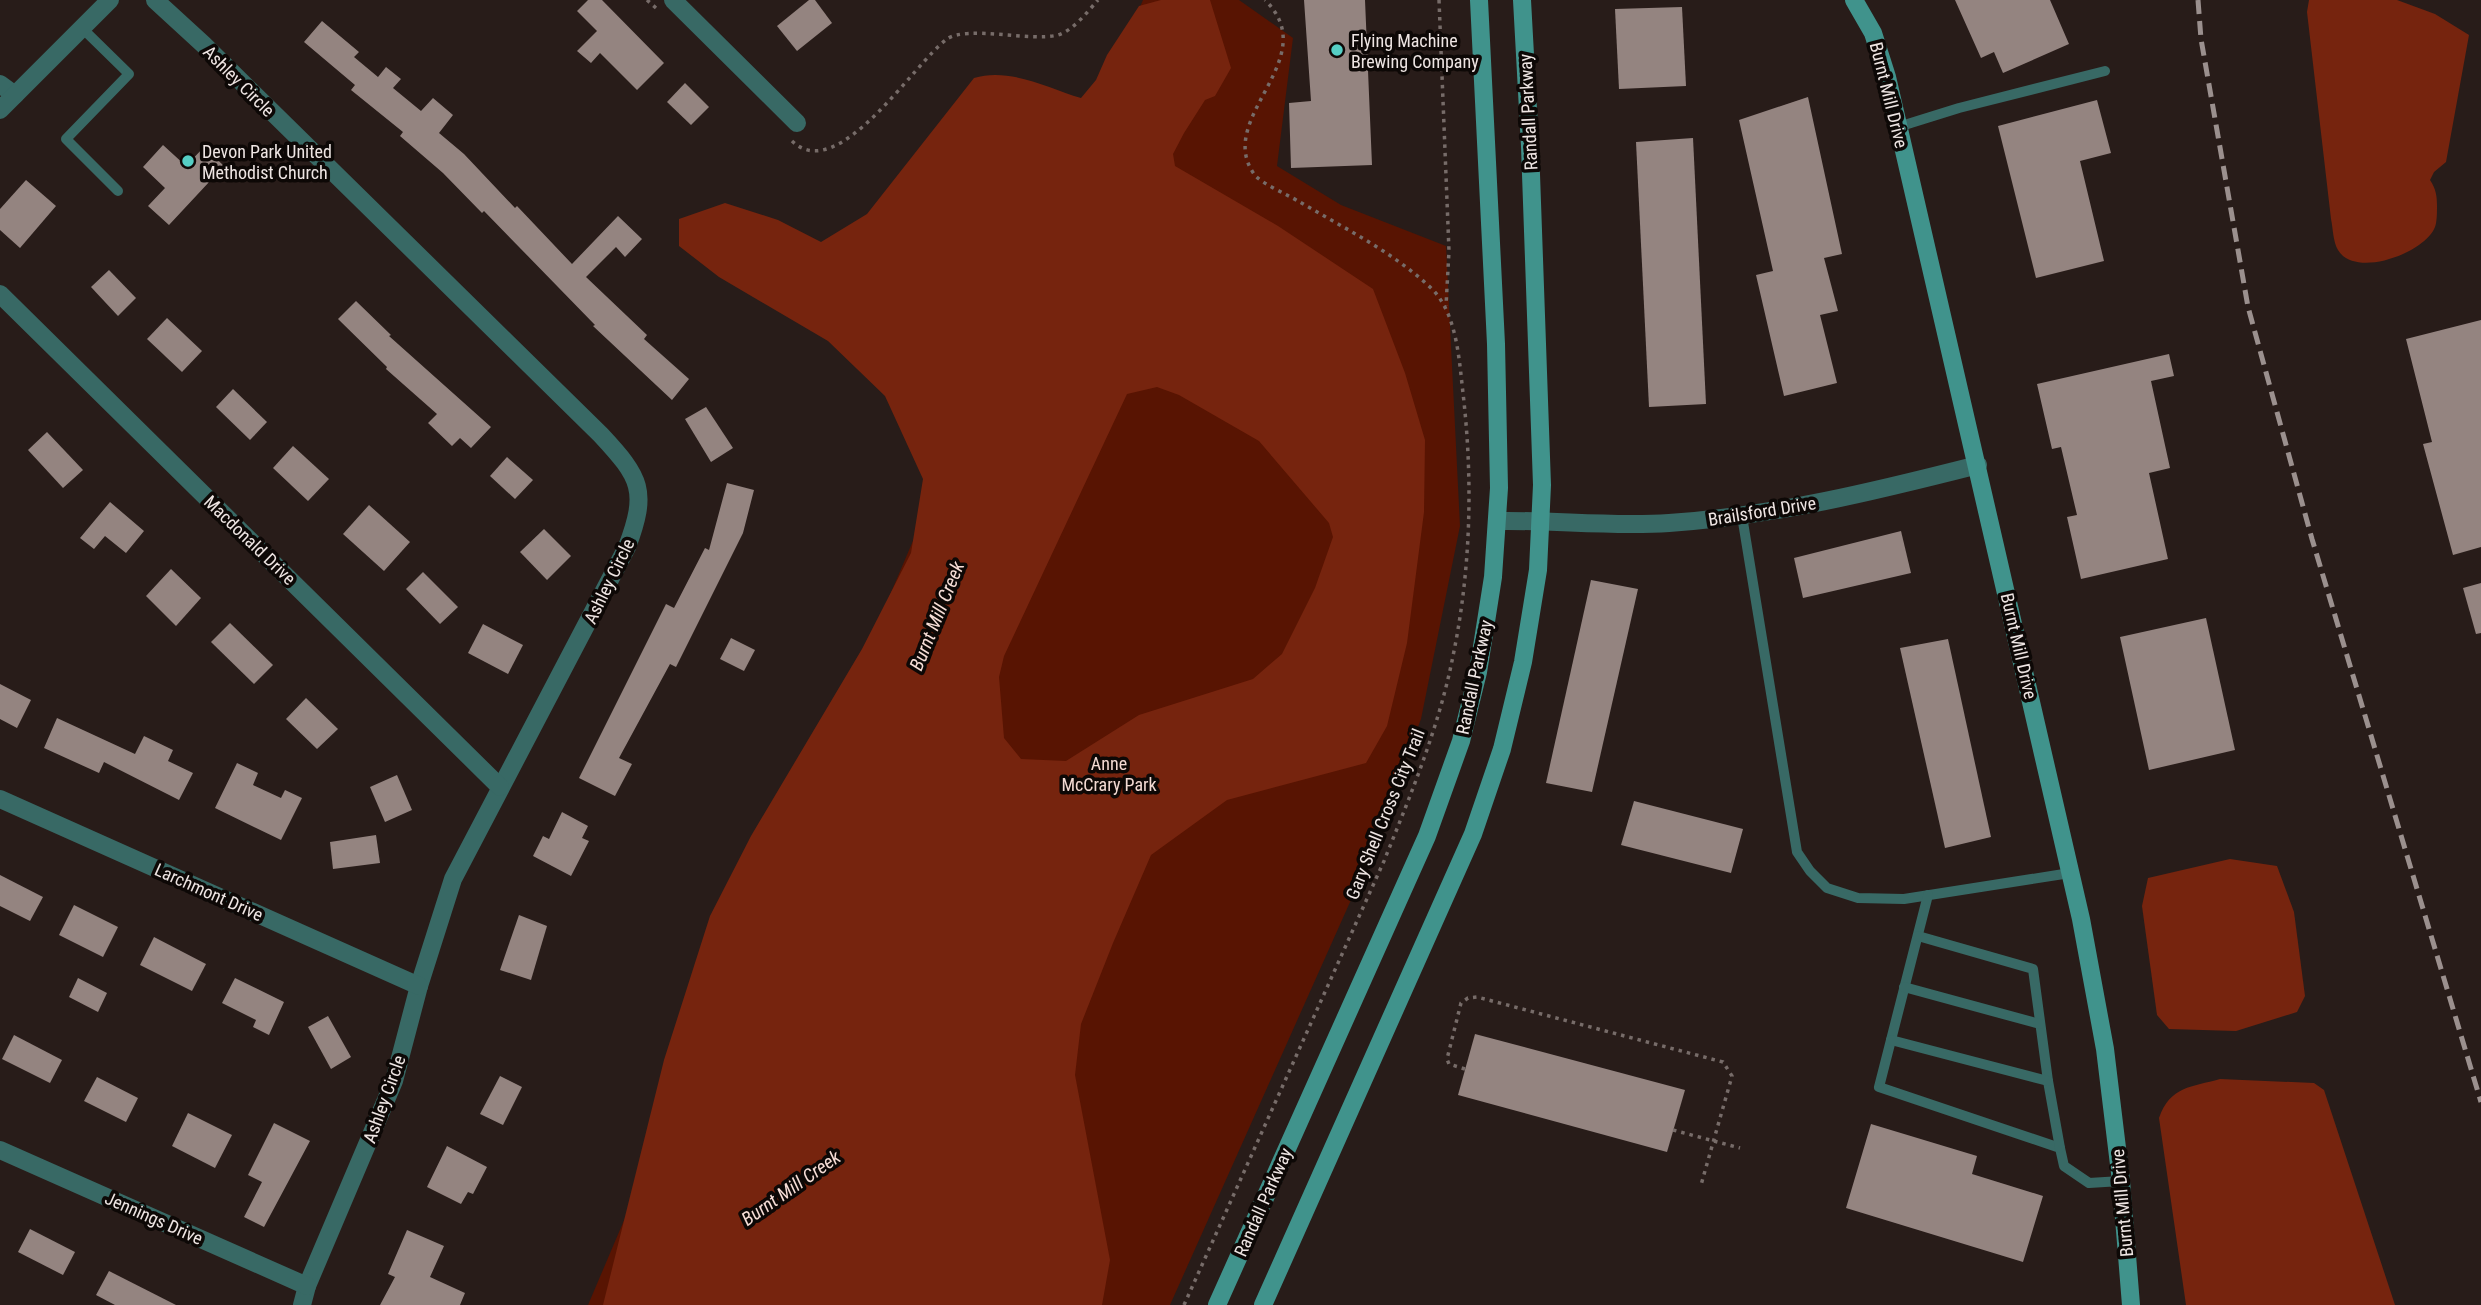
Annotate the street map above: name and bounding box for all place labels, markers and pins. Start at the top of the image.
place label: Flying Machine Brewing Company [1351,30,1479,72]
marker: Flying Machine Brewing Company [1329,42,1345,58]
place label: Devon Park United Methodist Church [202,141,332,183]
marker: Devon Park United Methodist Church [180,153,196,169]

